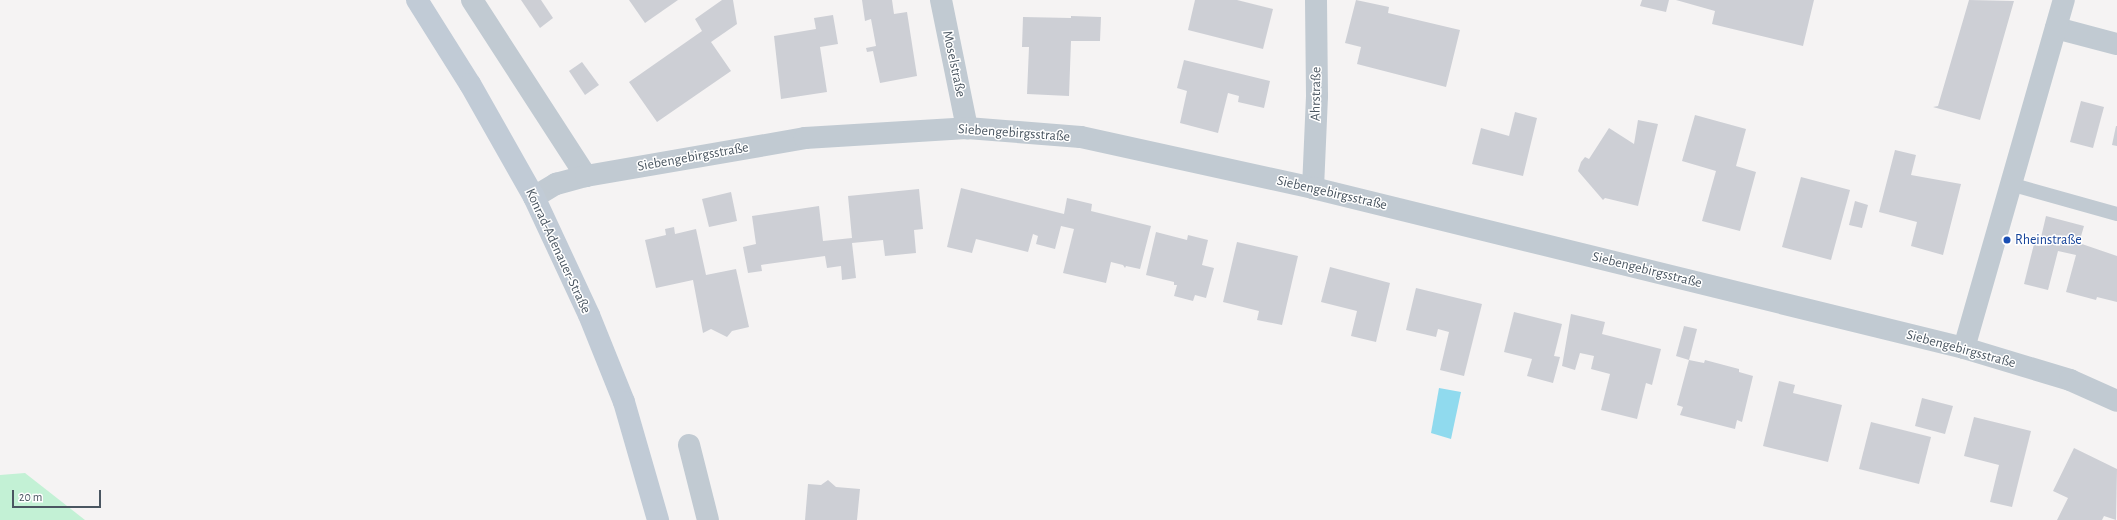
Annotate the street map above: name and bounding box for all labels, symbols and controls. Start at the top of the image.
street label: Moselstraße [939,29,969,99]
street label: Ahrstraße [1307,67,1325,121]
street label: Siebengebirgsstraße [957,121,1071,145]
street label: Siebengebirgsstraße [636,139,750,175]
street label: Siebengebirgsstraße [1275,172,1389,214]
street label: Konrad-Adenauer-Straße [522,186,594,316]
place label: Rheinstraße [2015,232,2082,248]
marker: Rheinstraße [2002,235,2012,245]
street label: Siebengebirgsstraße [1590,248,1704,292]
street label: Siebengebirgsstraße [1905,326,2017,372]
scale bar [14,482,103,508]
text: 20 m [19,491,42,503]

